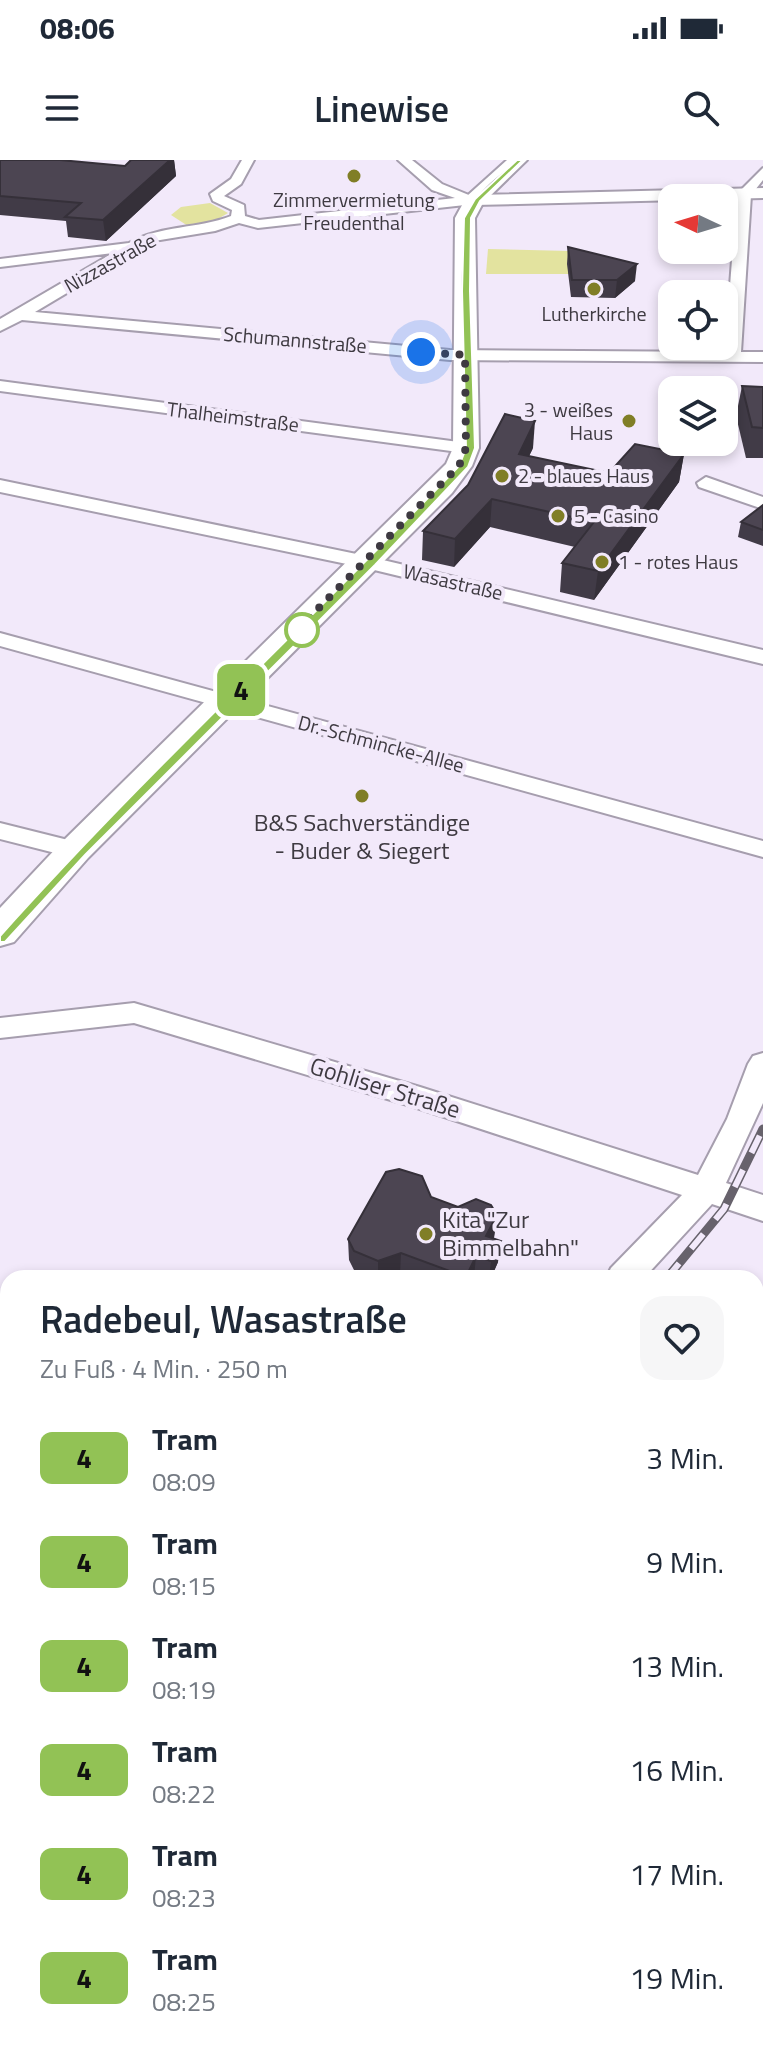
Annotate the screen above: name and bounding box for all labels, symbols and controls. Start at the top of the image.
text: 08:06 [40,5,115,51]
text: Linewise [314,81,449,136]
icon: menu [40,86,84,130]
icon: search [679,86,723,130]
marker: Zimmervermietung Freudenthal [345,167,363,185]
place label: Zimmervermietung Freudenthal [273,184,435,238]
north arrow [658,184,738,264]
map controls [658,184,738,456]
street label: Nizzastraße [58,225,161,301]
marker: Lutherkirche [585,280,603,298]
button: locate [658,280,738,360]
place label: Lutherkirche [541,298,647,329]
street label: Schumannstraße [222,318,368,361]
your location [401,332,441,372]
button: layers [658,376,738,456]
street label: Thalheimstraße [165,393,301,440]
place label: 3 - weißes Haus [524,394,613,448]
marker: 3 - weißes Haus [620,412,638,430]
place label: 2 - blaues Haus [518,460,650,491]
marker: 2 - blaues Haus [493,467,511,485]
place label: 5 - Casino [574,500,659,531]
marker: 5 - Casino [549,507,567,525]
place label: 1 - rotes Haus [618,546,738,577]
marker: 1 - rotes Haus [593,553,611,571]
street label: Wasastraße [400,555,506,608]
unlabelled marker [285,613,319,647]
line badge: 4 [215,664,267,716]
text: 4 [233,668,249,711]
street label: Dr.-Schmincke-Allee [295,706,468,781]
marker: B&S Sachverständige - Buder & Siegert [353,787,371,805]
place label: B&S Sachverständige - Buder & Siegert [254,804,470,868]
street label: Gohliser Straße [306,1047,465,1127]
place label: Kita "Zur Bimmelbahn" [442,1201,579,1265]
marker: Kita "Zur Bimmelbahn" [417,1225,435,1243]
text: Radebeul, Wasastraße [40,1290,407,1348]
button: heart [640,1296,724,1380]
text: Zu Fuß · 4 Min. · 250 m [40,1349,288,1388]
text: Tram [152,1416,218,1462]
text: 3 Min. [646,1435,724,1481]
text: 4 [76,1436,92,1479]
text: 08:09 [152,1462,216,1501]
text: Tram [152,1520,218,1566]
text: 9 Min. [646,1539,724,1585]
text: 4 [76,1540,92,1583]
text: 08:15 [152,1566,216,1605]
text: Tram [152,1624,218,1670]
text: 13 Min. [629,1643,724,1689]
text: 4 [76,1644,92,1687]
text: 08:19 [152,1670,216,1709]
text: Tram [152,1728,218,1774]
text: 16 Min. [629,1747,724,1793]
text: 4 [76,1748,92,1791]
text: 08:22 [152,1774,216,1813]
text: Tram [152,1832,218,1878]
text: 17 Min. [629,1851,724,1897]
text: 4 [76,1852,92,1895]
text: 08:23 [152,1878,216,1917]
text: Tram [152,1936,218,1982]
text: 19 Min. [629,1955,724,2001]
text: 4 [76,1956,92,1999]
text: 08:25 [152,1982,216,2021]

